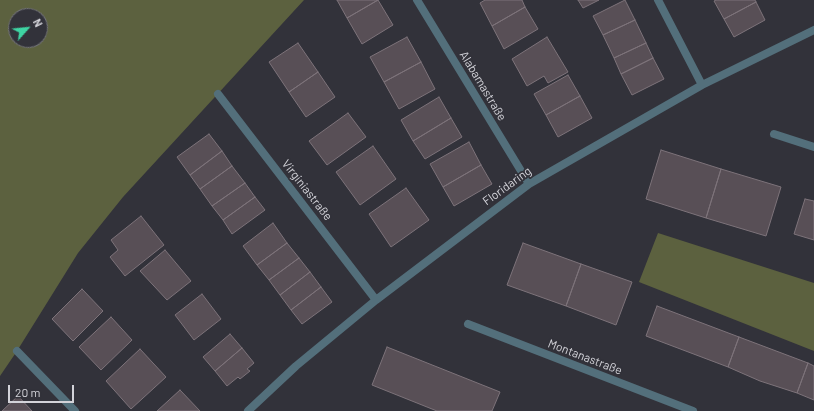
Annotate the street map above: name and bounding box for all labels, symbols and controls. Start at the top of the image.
north arrow [8,8,48,48]
text: N [31,17,46,29]
street label: Alabamastraße [457,49,509,123]
street label: Virginiastraße [279,157,335,223]
street label: Floridaring [480,164,534,208]
street label: Montanastraße [546,336,624,378]
scale bar [10,377,76,403]
text: 20 m [15,385,41,399]

